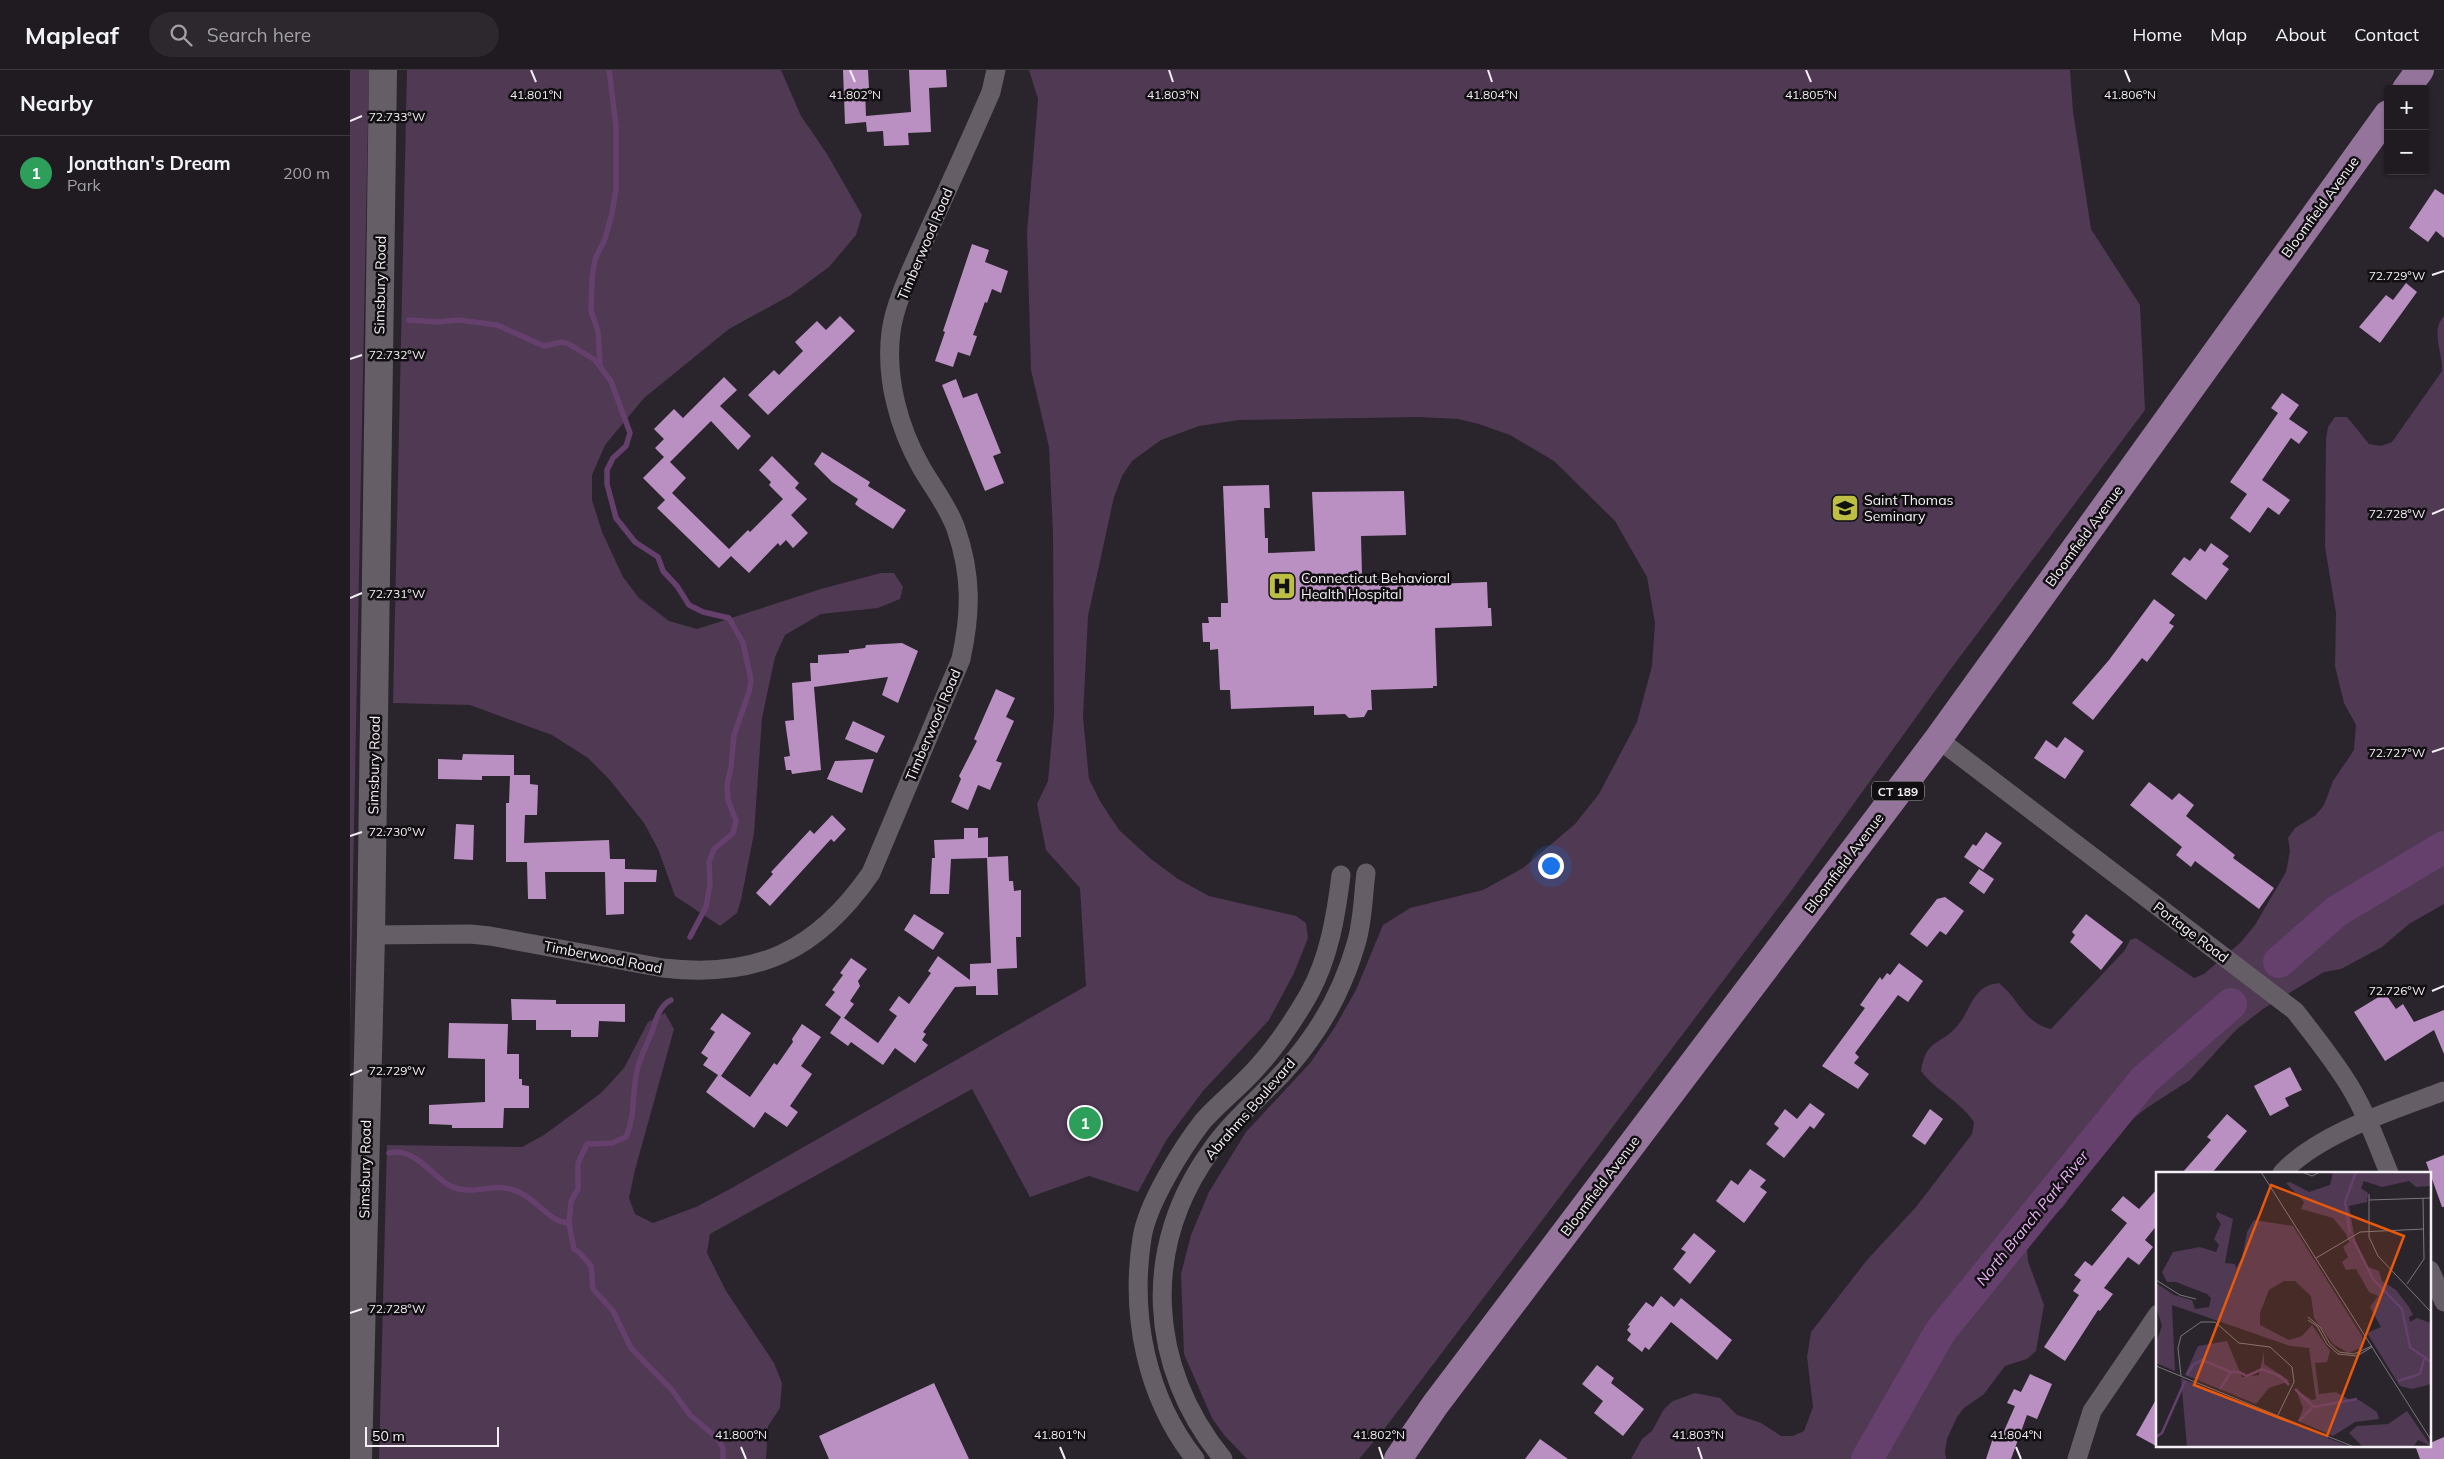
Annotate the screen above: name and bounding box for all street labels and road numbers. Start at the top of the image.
street label: Bloomfield Avenue [2277,153,2363,261]
street label: Timberwood Road [893,185,957,303]
street label: Simsbury Road [370,236,390,334]
street label: Bloomfield Avenue [2041,482,2127,590]
street label: Timberwood Road [901,666,965,784]
street label: Simsbury Road [364,716,384,814]
road number: CT 189 [1872,781,1924,800]
street label: Bloomfield Avenue [1800,809,1888,917]
street label: Portage Road [2150,898,2232,966]
street label: Timberwood Road [542,937,664,977]
street label: Abrahms Boulevard [1201,1055,1299,1163]
street label: Simsbury Road [355,1120,375,1218]
street label: Bloomfield Avenue [1556,1132,1644,1240]

